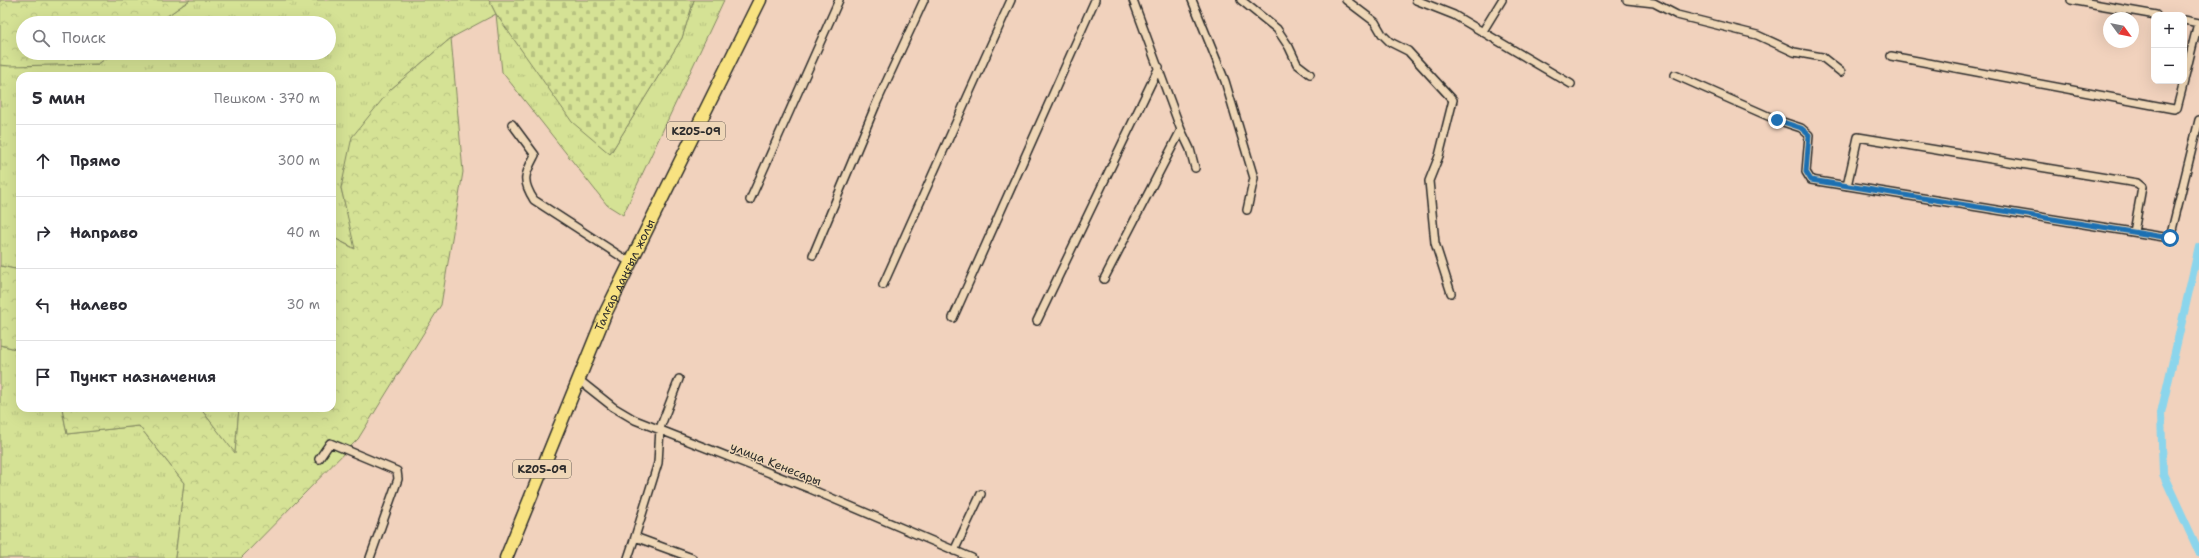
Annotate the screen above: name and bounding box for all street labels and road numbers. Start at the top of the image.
road number: KZ05-09 [667,122,725,140]
street label: Талғар даңғыл жолы [591,216,659,333]
street label: улица Кенесары [728,438,824,490]
road number: KZ05-09 [513,460,571,478]

